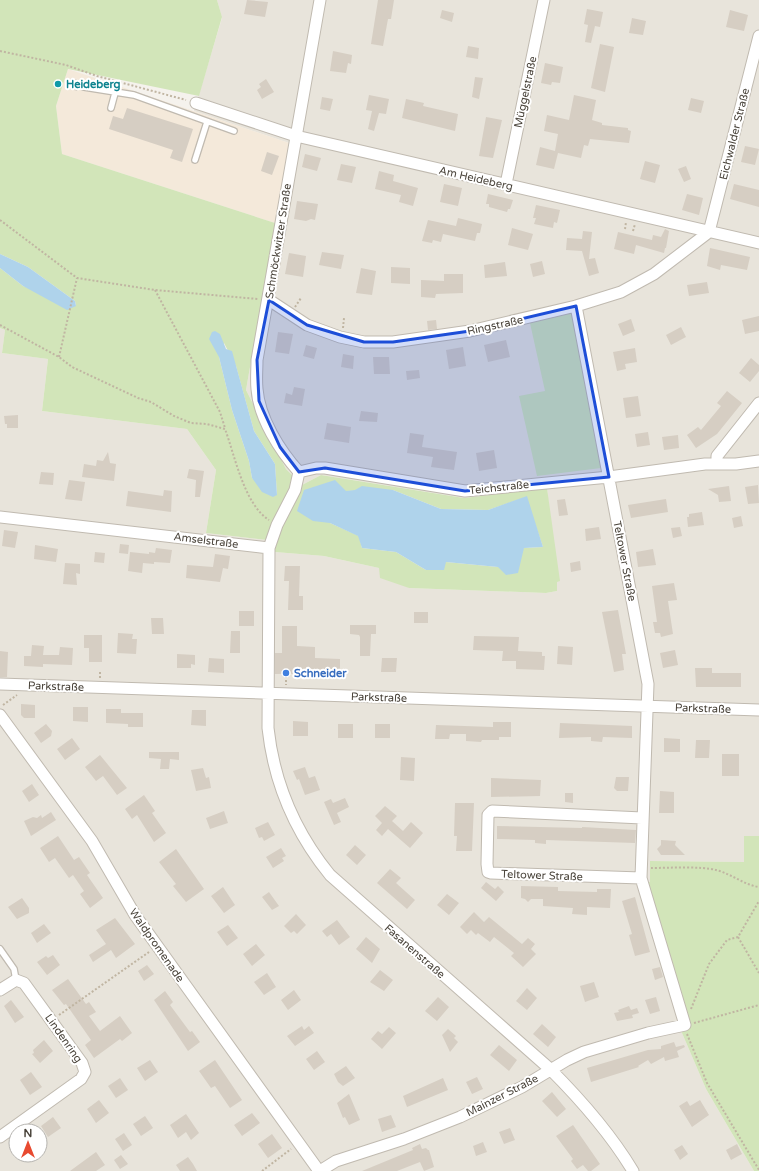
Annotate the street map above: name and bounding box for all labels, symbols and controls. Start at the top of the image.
street label: Müggelstraße [512,55,539,129]
place label: Heideberg [66,78,120,92]
marker: Heideberg [53,79,63,89]
street label: Eichwalder Straße [717,87,752,181]
street label: Am Heideberg [438,164,514,193]
street label: Schmöckwitzer Straße [263,183,294,300]
street label: Ringstraße [466,313,524,338]
street label: Teichstraße [468,478,530,497]
street label: Teltower Straße [610,520,639,602]
street label: Amselstraße [173,530,239,551]
place label: Schneider [294,667,347,680]
marker: Schneider [281,668,291,678]
street label: Parkstraße [28,679,84,694]
street label: Parkstraße [351,690,407,705]
street label: Parkstraße [675,701,731,716]
street label: Teltower Straße [501,868,583,883]
street label: Waldpromenade [126,906,187,984]
street label: Fasanenstraße [382,922,448,981]
street label: Lindenring [42,1012,85,1065]
street label: Mainzer Straße [464,1072,540,1119]
north arrow [8,1123,48,1163]
text: N [24,1127,32,1140]

